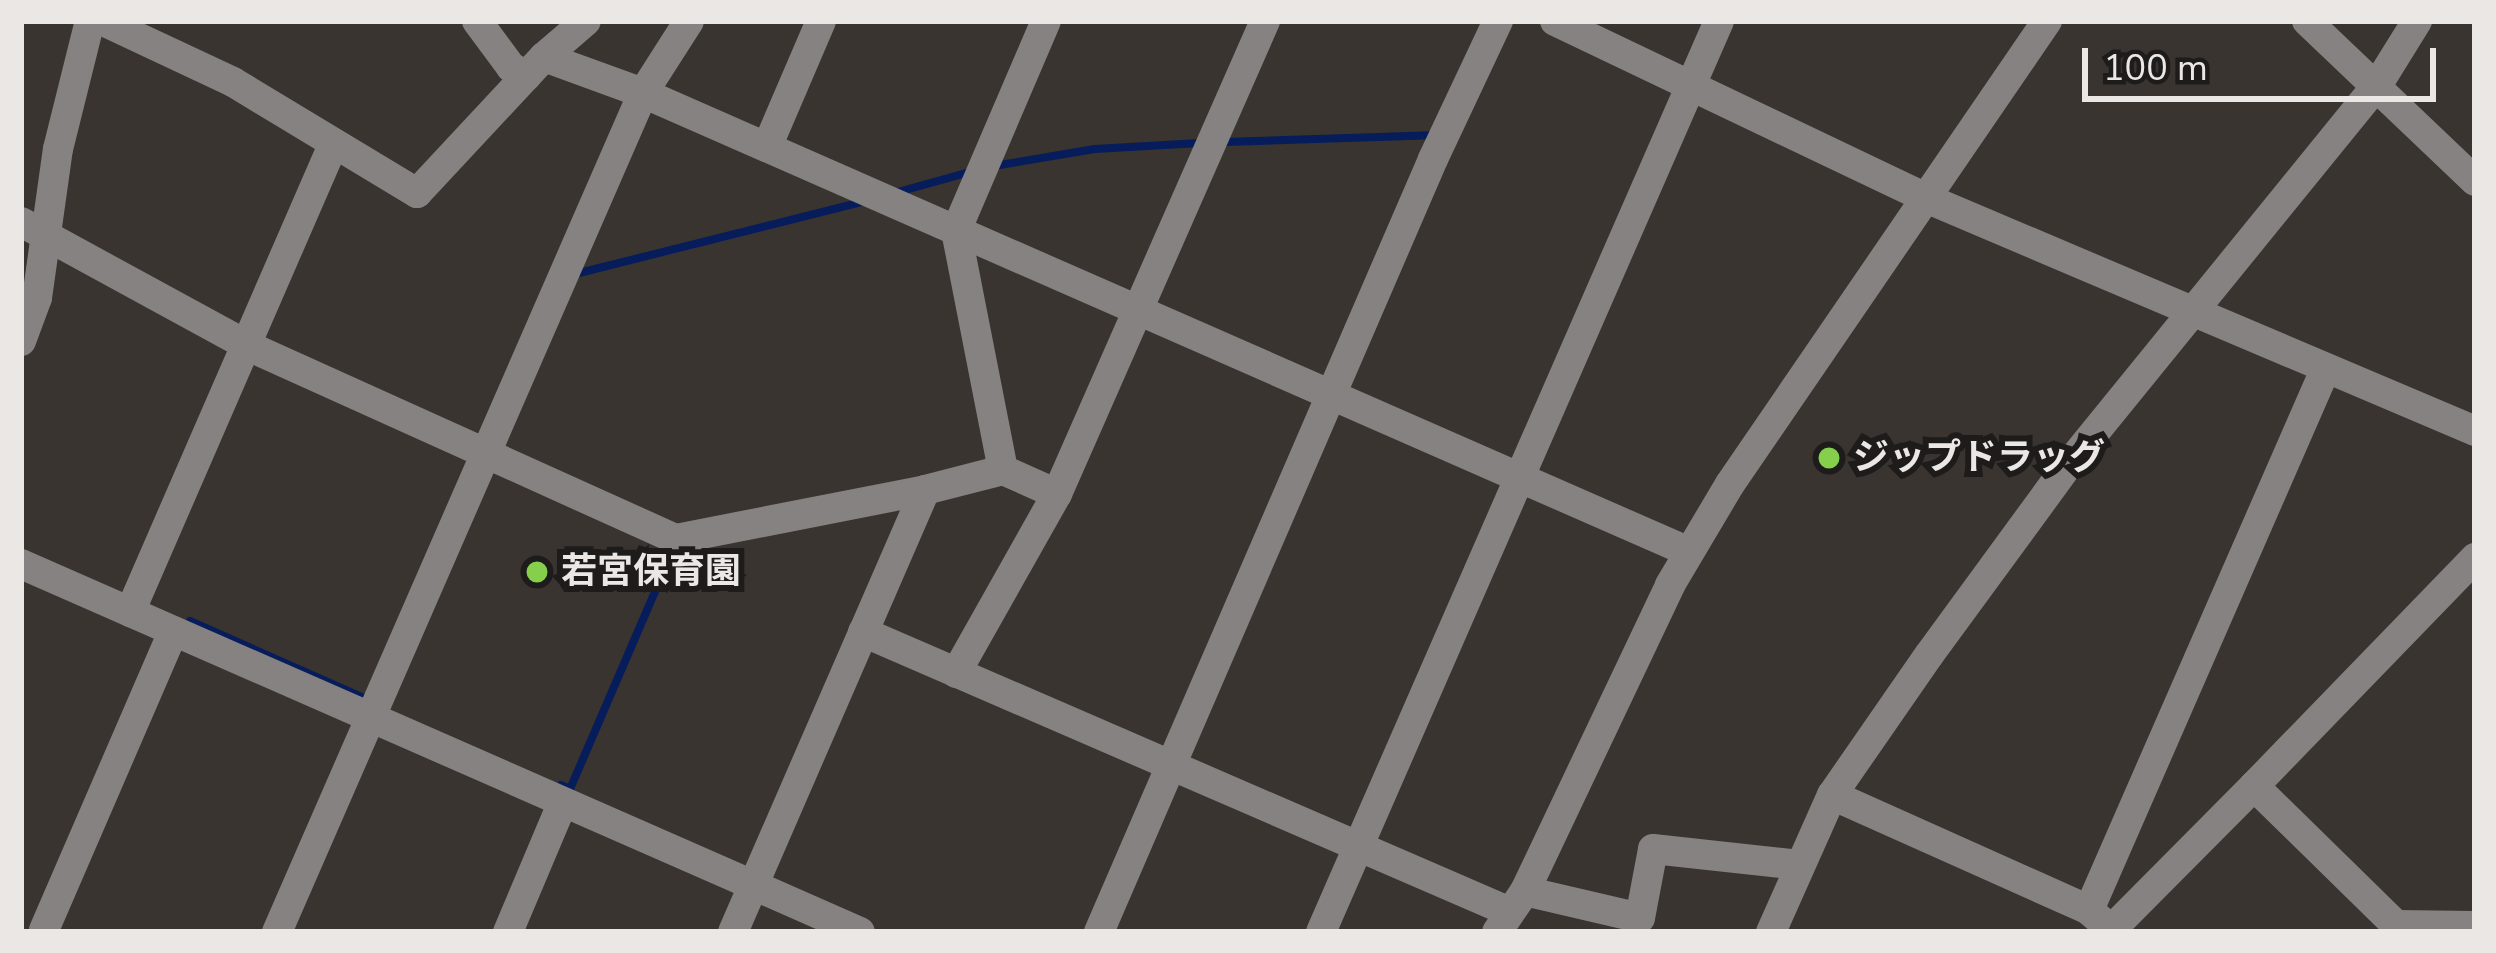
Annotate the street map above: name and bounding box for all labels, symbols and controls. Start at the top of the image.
scale bar [2088,24,2442,98]
text: 100 m [2103,44,2208,93]
place label: ジップドラッグ [1853,436,2105,480]
marker: ジップドラッグ [1816,445,1842,471]
place label: 若宮保育園 [561,550,741,594]
marker: 若宮保育園 [524,559,550,585]

